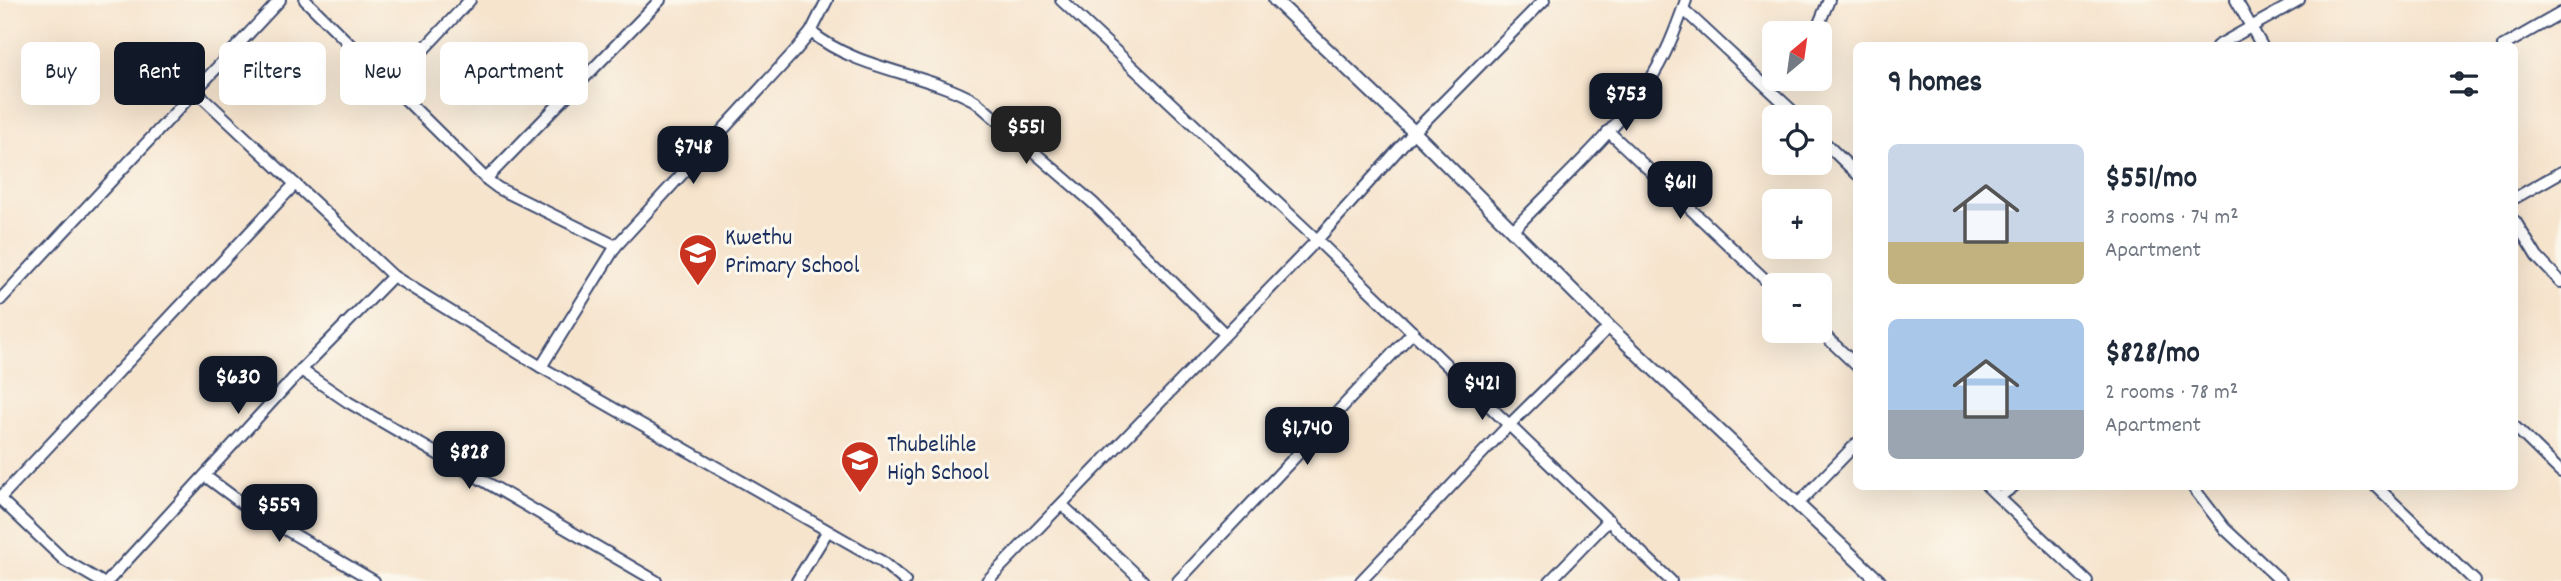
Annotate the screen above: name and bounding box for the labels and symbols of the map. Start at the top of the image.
north arrow [1762,21,1832,91]
pin: $753 [1585,74,1667,133]
pin: $551 [985,106,1067,166]
pin: $748 [652,127,734,186]
pin: $611 [1639,162,1721,221]
place label: Kwethu Primary School [725,222,860,284]
school or university icon: Kwethu Primary School [677,232,719,287]
pin: $630 [197,356,279,416]
pin: $421 [1441,362,1523,422]
pin: $1,740 [1250,407,1364,467]
place label: Thubelihle High School [887,429,989,491]
pin: $828 [428,432,510,491]
school or university icon: Thubelihle High School [839,439,881,494]
pin: $559 [238,484,320,544]

